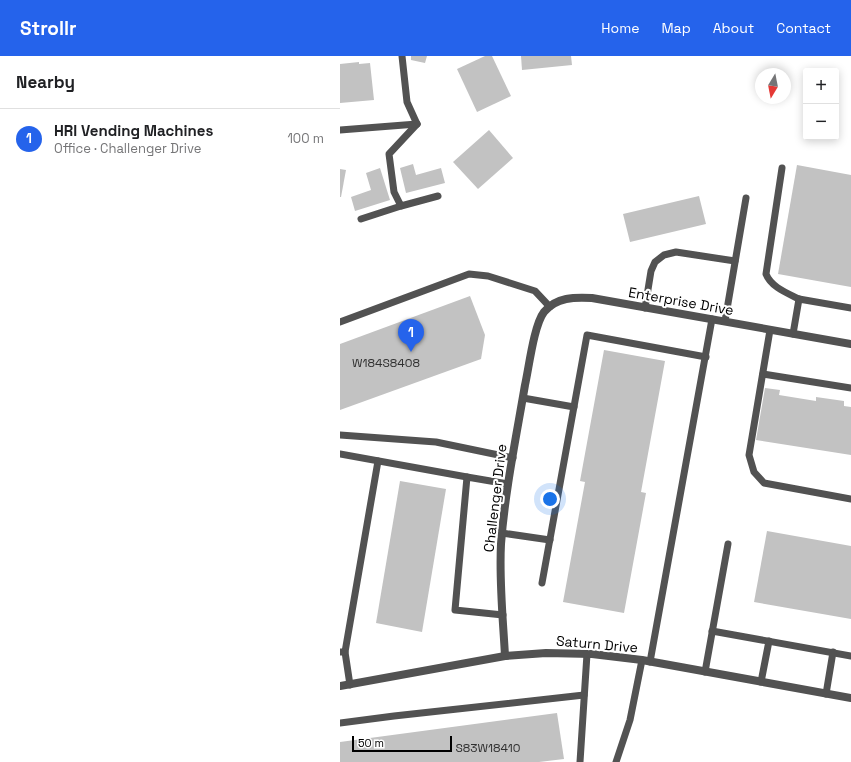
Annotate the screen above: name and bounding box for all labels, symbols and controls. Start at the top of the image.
text: Strollr [20,16,77,41]
text: Home [601,19,639,37]
text: Map [661,19,691,37]
text: About [713,19,754,37]
text: Contact [776,19,831,37]
north arrow [755,68,791,104]
map controls [803,68,839,140]
button: + [803,68,839,104]
text: Nearby [16,71,75,93]
button: − [803,104,839,140]
text: HRI Vending Machines [54,121,213,140]
text: 1 [26,130,32,147]
text: 100 m [287,130,324,147]
text: Office · Challenger Drive [54,140,201,157]
street label: Enterprise Drive [627,283,735,319]
pin: 1 [398,319,424,352]
house number: W184S8408 [352,355,420,371]
street label: Challenger Drive [479,443,511,553]
your location [540,489,560,509]
street label: Saturn Drive [555,631,639,657]
scale bar [352,734,452,753]
text: 50 m [358,736,384,750]
house number: S83W18410 [456,740,521,756]

